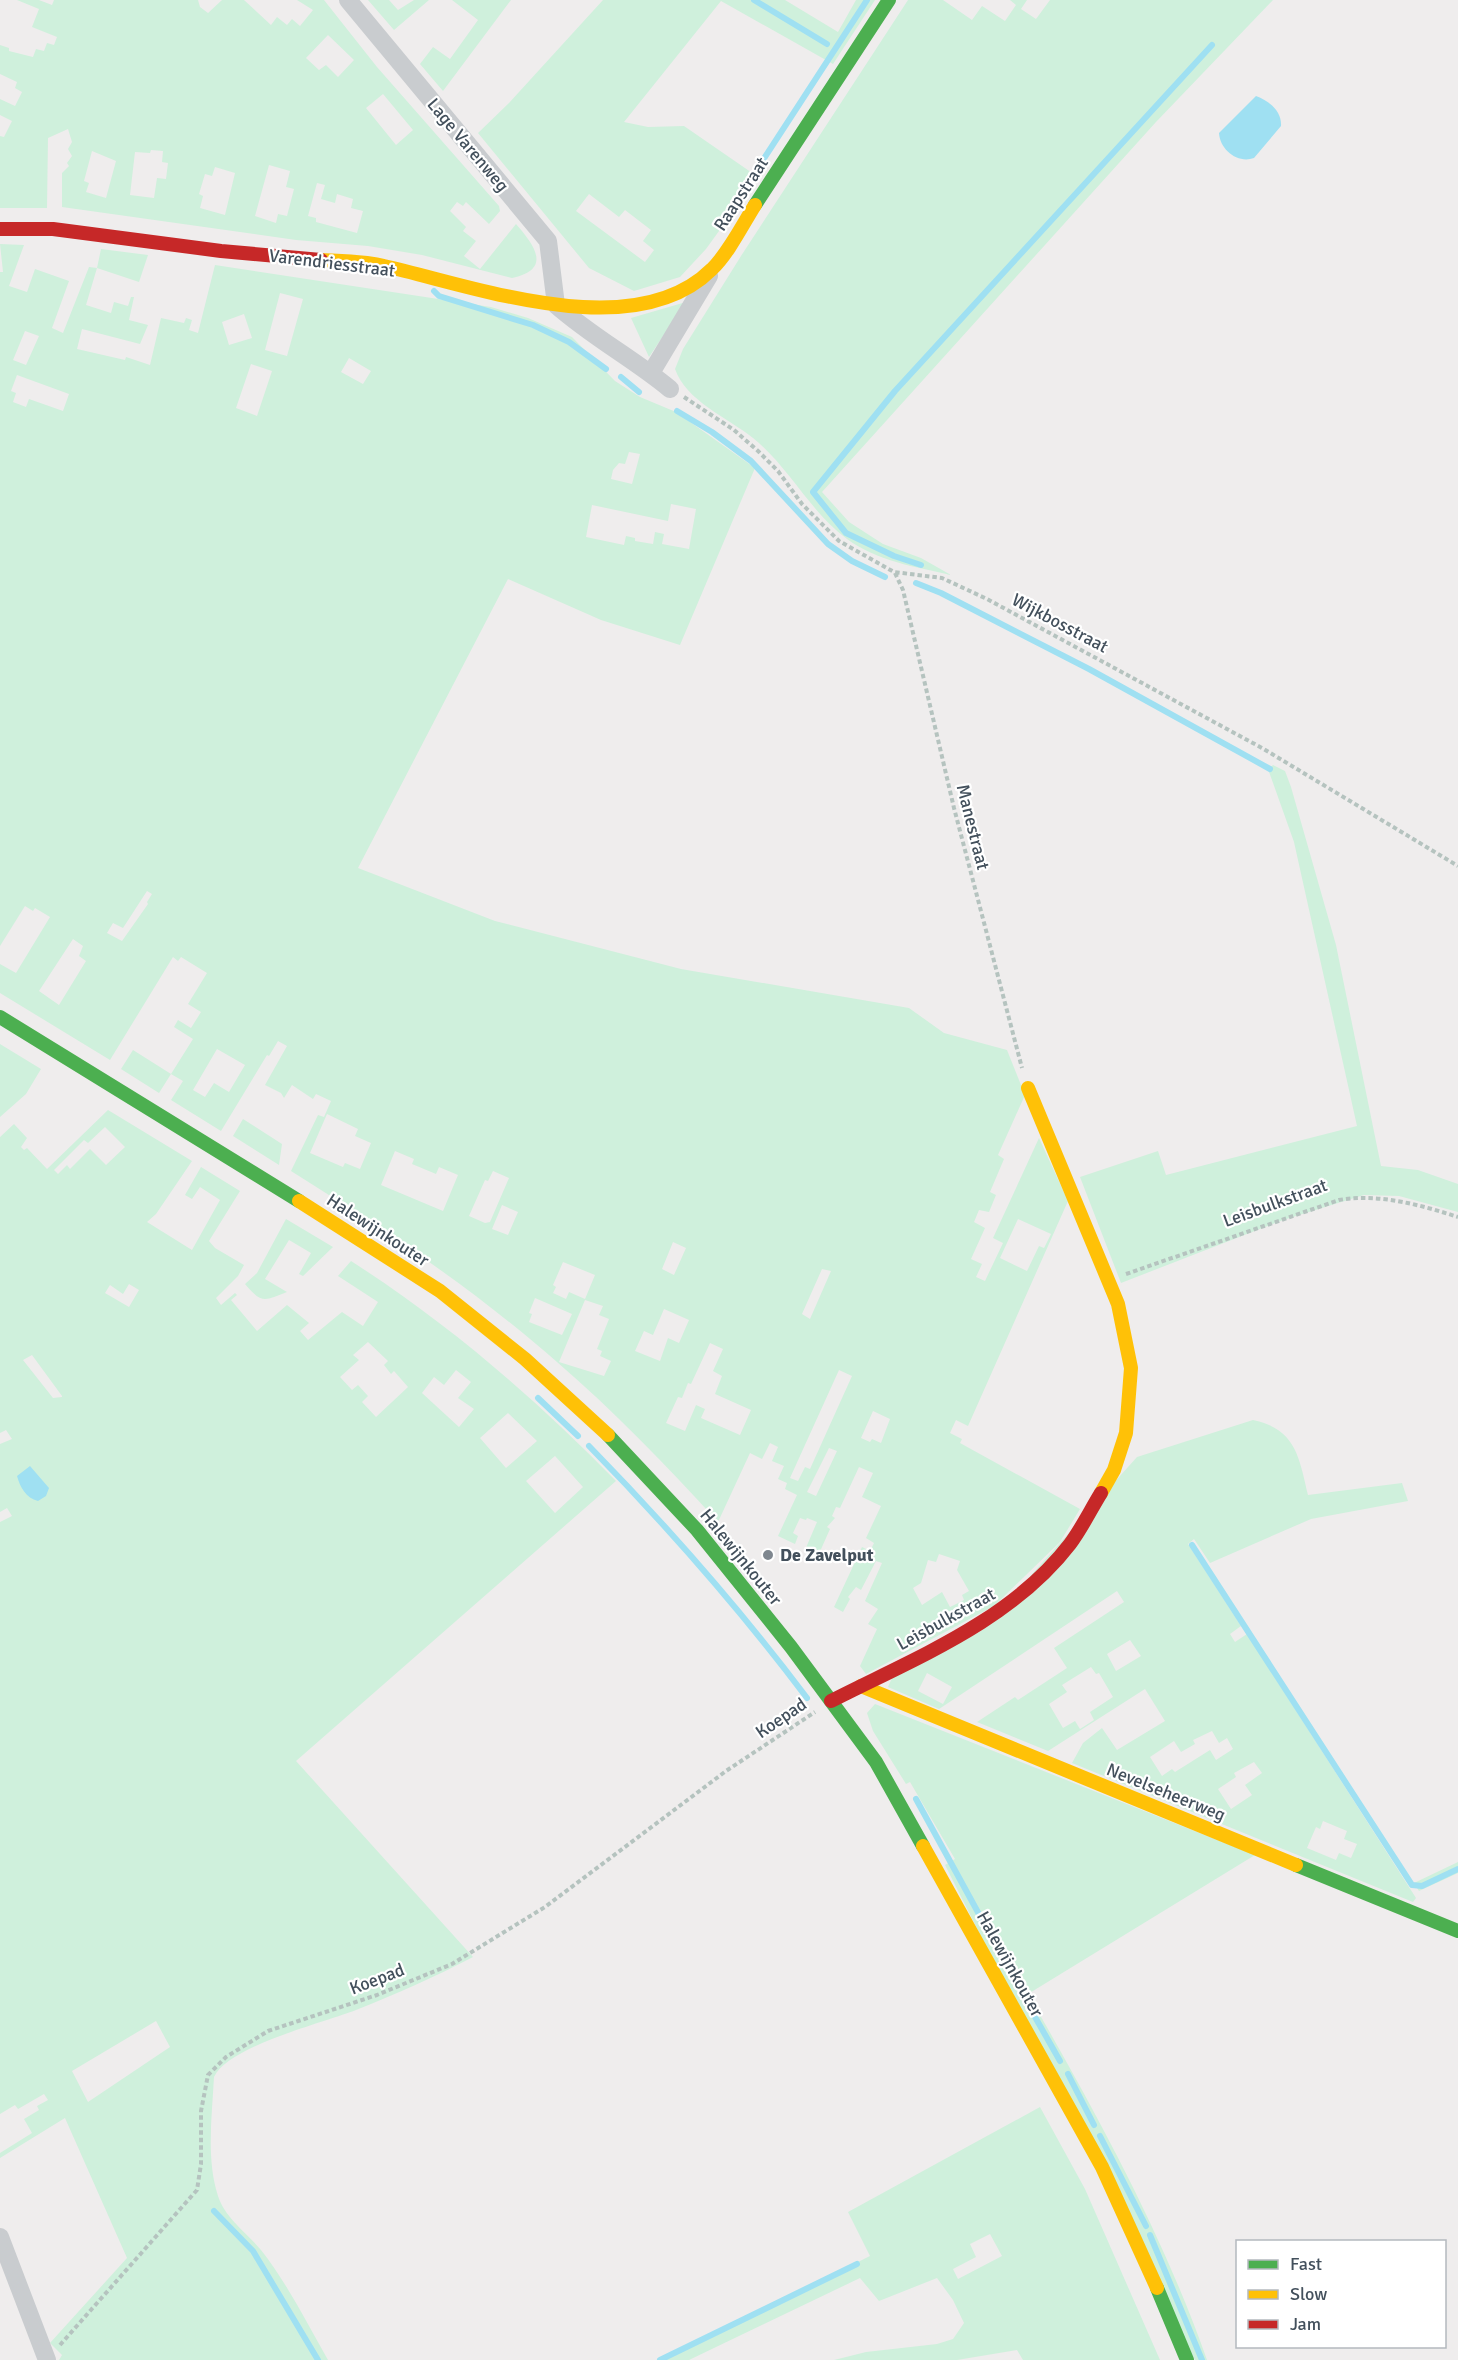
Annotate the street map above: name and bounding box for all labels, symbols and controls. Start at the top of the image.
street label: Lage Varenweg [422,94,514,196]
street label: Raapstraat [709,153,773,235]
street label: Varendriesstraat [268,244,396,282]
street label: Wijkbosstraat [1008,588,1112,658]
street label: Manestraat [952,782,994,872]
street label: Leisbulkstraat [1220,1174,1330,1232]
street label: Halewijnkouter [323,1189,434,1271]
street label: Halewijnkouter [695,1504,787,1610]
place label: De Zavelput [780,1544,874,1566]
marker: De Zavelput [761,1548,775,1562]
street label: Leisbulkstraat [893,1583,999,1655]
street label: Koepad [751,1693,811,1743]
street label: Nevelseheerweg [1103,1758,1229,1826]
street label: Halewijnkouter [972,1907,1048,2021]
street label: Koepad [346,1959,408,1999]
legend [1236,2240,1446,2348]
text: Fast [1290,2253,1322,2275]
text: Slow [1290,2283,1327,2305]
text: Jam [1290,2313,1321,2335]

